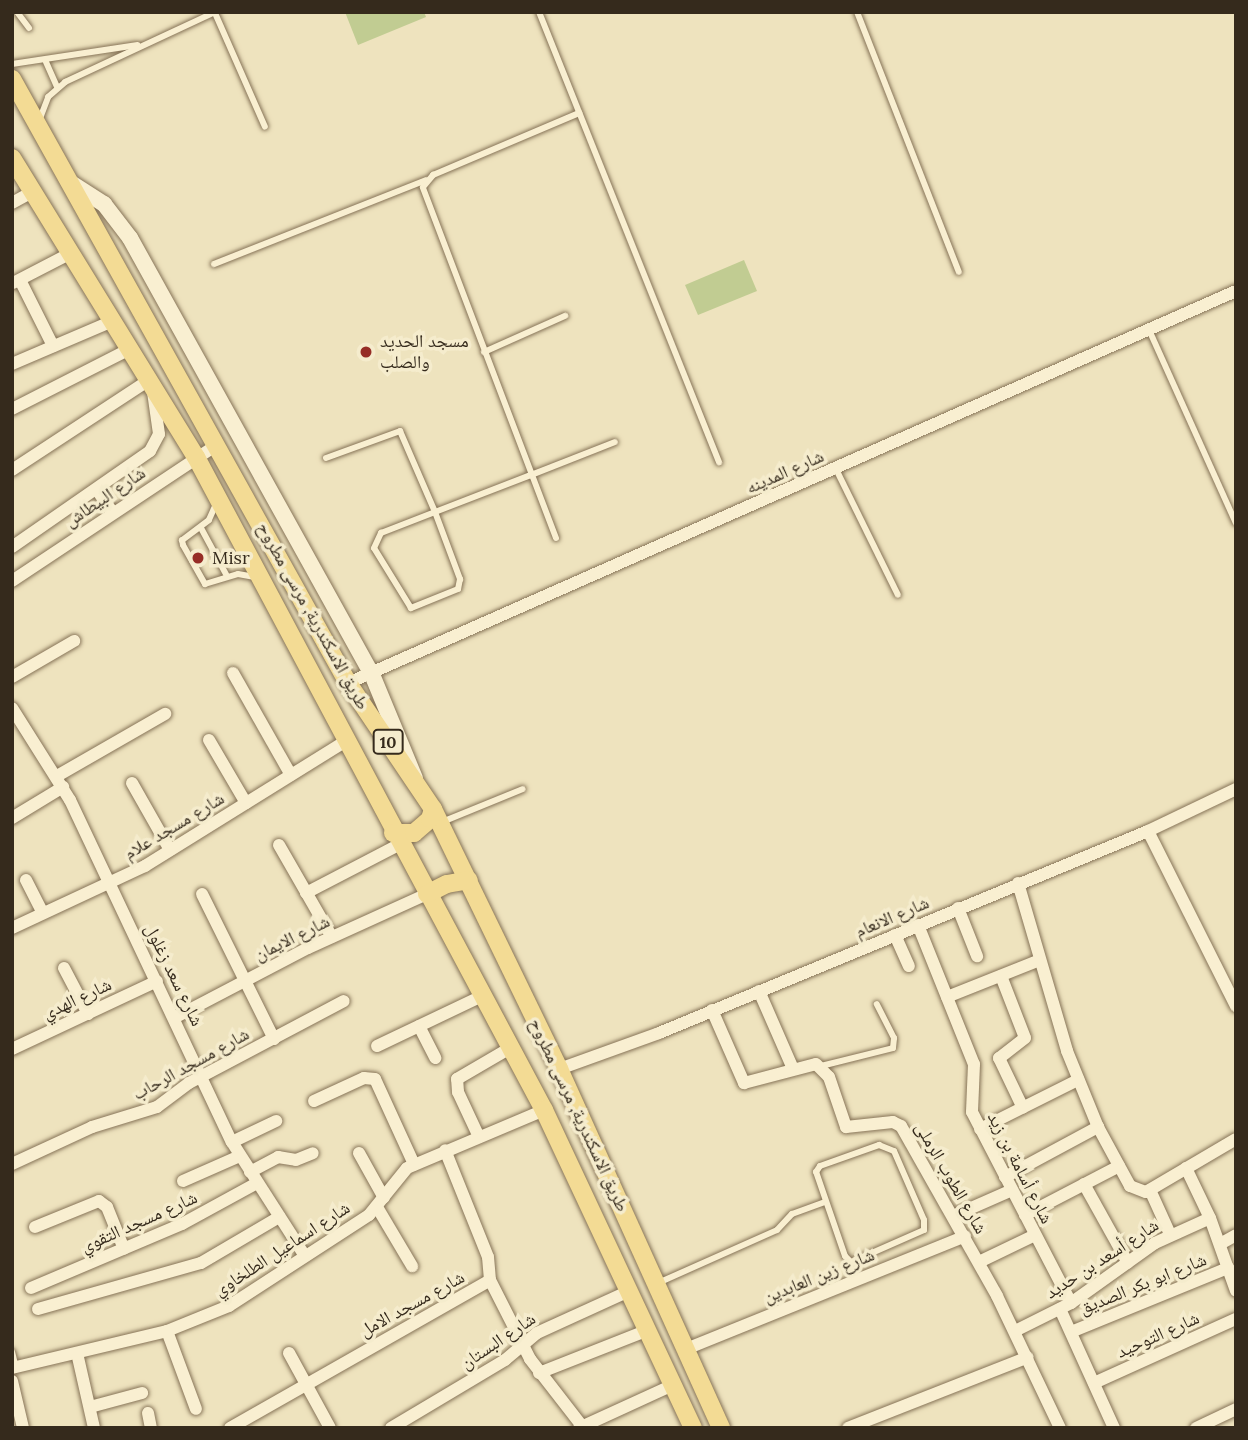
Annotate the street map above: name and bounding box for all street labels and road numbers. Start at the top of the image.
street label: شارع المدينه [743,445,827,499]
street label: شارع البيطاش [60,462,150,532]
street label: طريق الاسكندرية, مرسى مطروح [252,519,374,713]
road number: 10 [372,730,404,754]
street label: شارع مسجد علام [120,788,228,864]
street label: شارع الانعام [852,892,932,942]
street label: شارع الايمان [251,910,333,966]
street label: شارع سعد زغلول [140,920,208,1030]
street label: شارع الهدي [39,974,115,1024]
street label: طريق الاسكندرية, مرسى مطروح [525,1015,633,1215]
street label: شارع مسجد الرحاب [129,1023,253,1105]
street label: شارع أسامة بن زيد [983,1108,1057,1228]
street label: شارع الطوب الرملى [910,1118,992,1238]
street label: شارع مسجد التقوي [77,1187,201,1257]
street label: شارع اسماعيل الطلخاوي [210,1197,354,1301]
street label: شارع أسعد بن حديد [1041,1214,1163,1304]
street label: شارع زين العابدين [760,1244,878,1308]
street label: شارع ابو بكر الصديق [1076,1249,1210,1319]
street label: شارع مسجد الامل [356,1266,468,1342]
street label: شارع التوحيد [1113,1307,1203,1363]
street label: شارع البستان [456,1308,540,1374]

